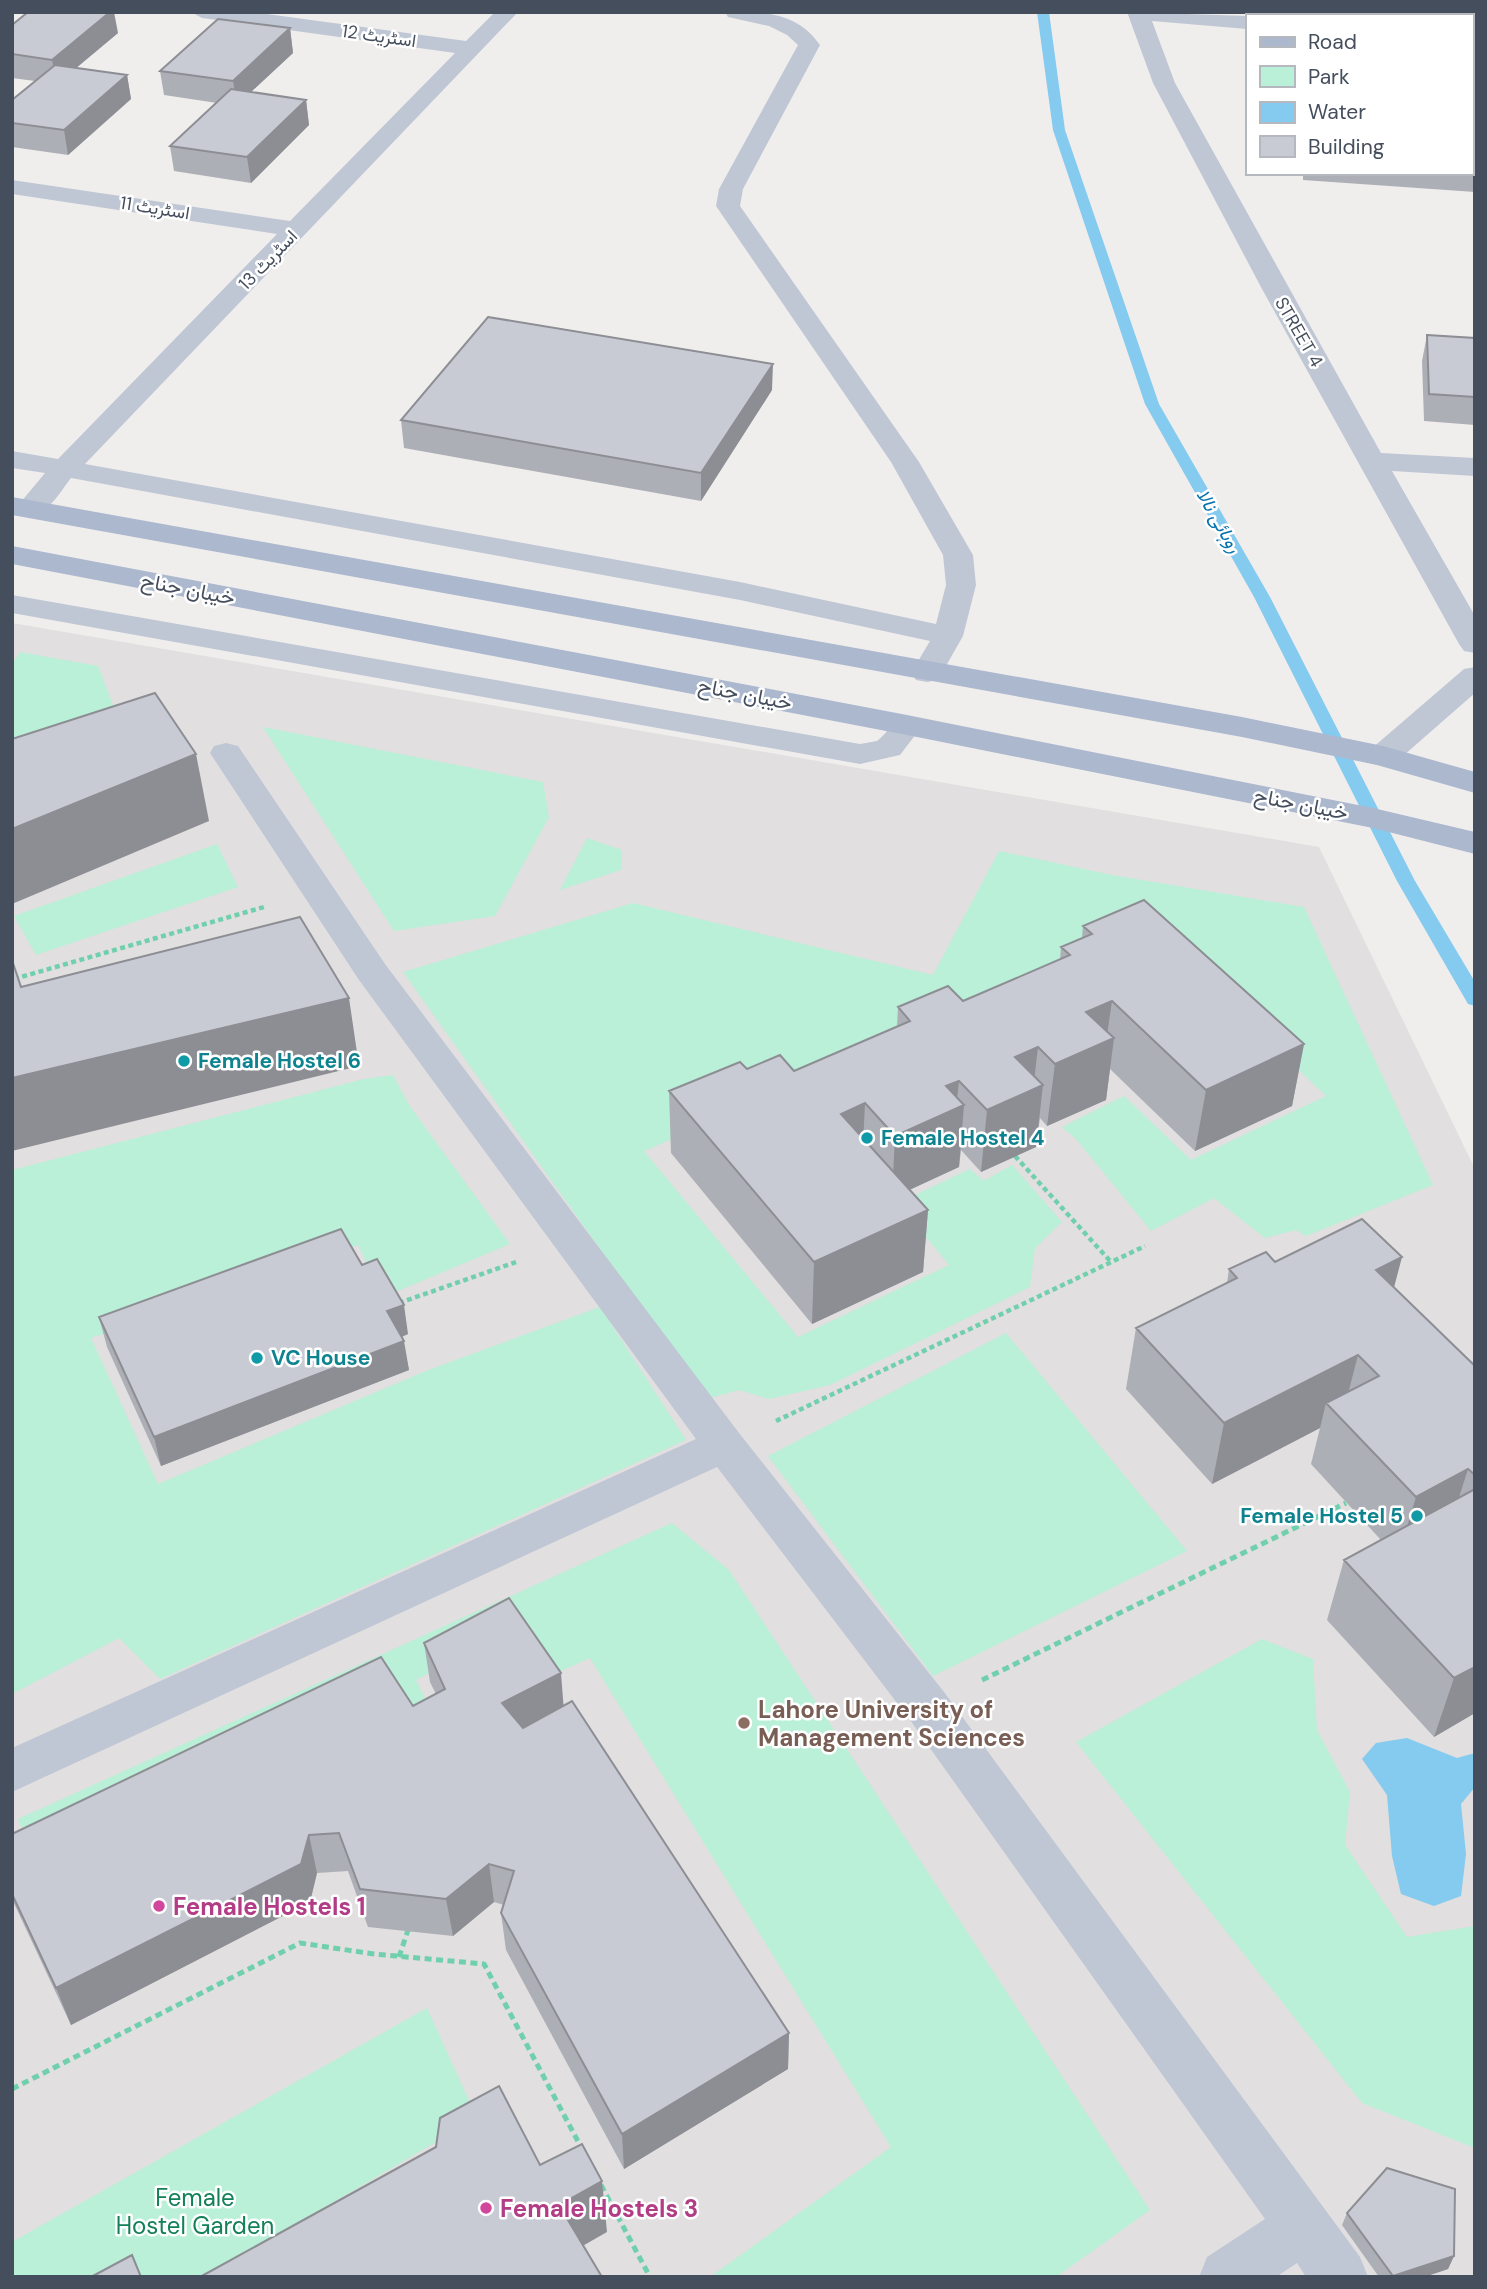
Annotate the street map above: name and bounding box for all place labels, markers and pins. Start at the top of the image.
place label: Female Hostel 6 [198,1047,361,1075]
marker: Female Hostel 6 [176,1053,192,1069]
place label: Female Hostel 4 [881,1124,1044,1152]
marker: Female Hostel 4 [859,1130,875,1146]
place label: VC House [271,1344,370,1372]
marker: VC House [249,1350,265,1366]
place label: Female Hostel 5 [1240,1502,1403,1530]
marker: Female Hostel 5 [1409,1508,1425,1524]
place label: Lahore University of Management Sciences [758,1694,1025,1753]
marker: Lahore University of Management Sciences [736,1715,752,1731]
place label: Female Hostels 1 [173,1891,366,1922]
marker: Female Hostels 1 [151,1898,167,1914]
place label: Female Hostels 3 [500,2193,698,2224]
marker: Female Hostels 3 [478,2200,494,2216]

